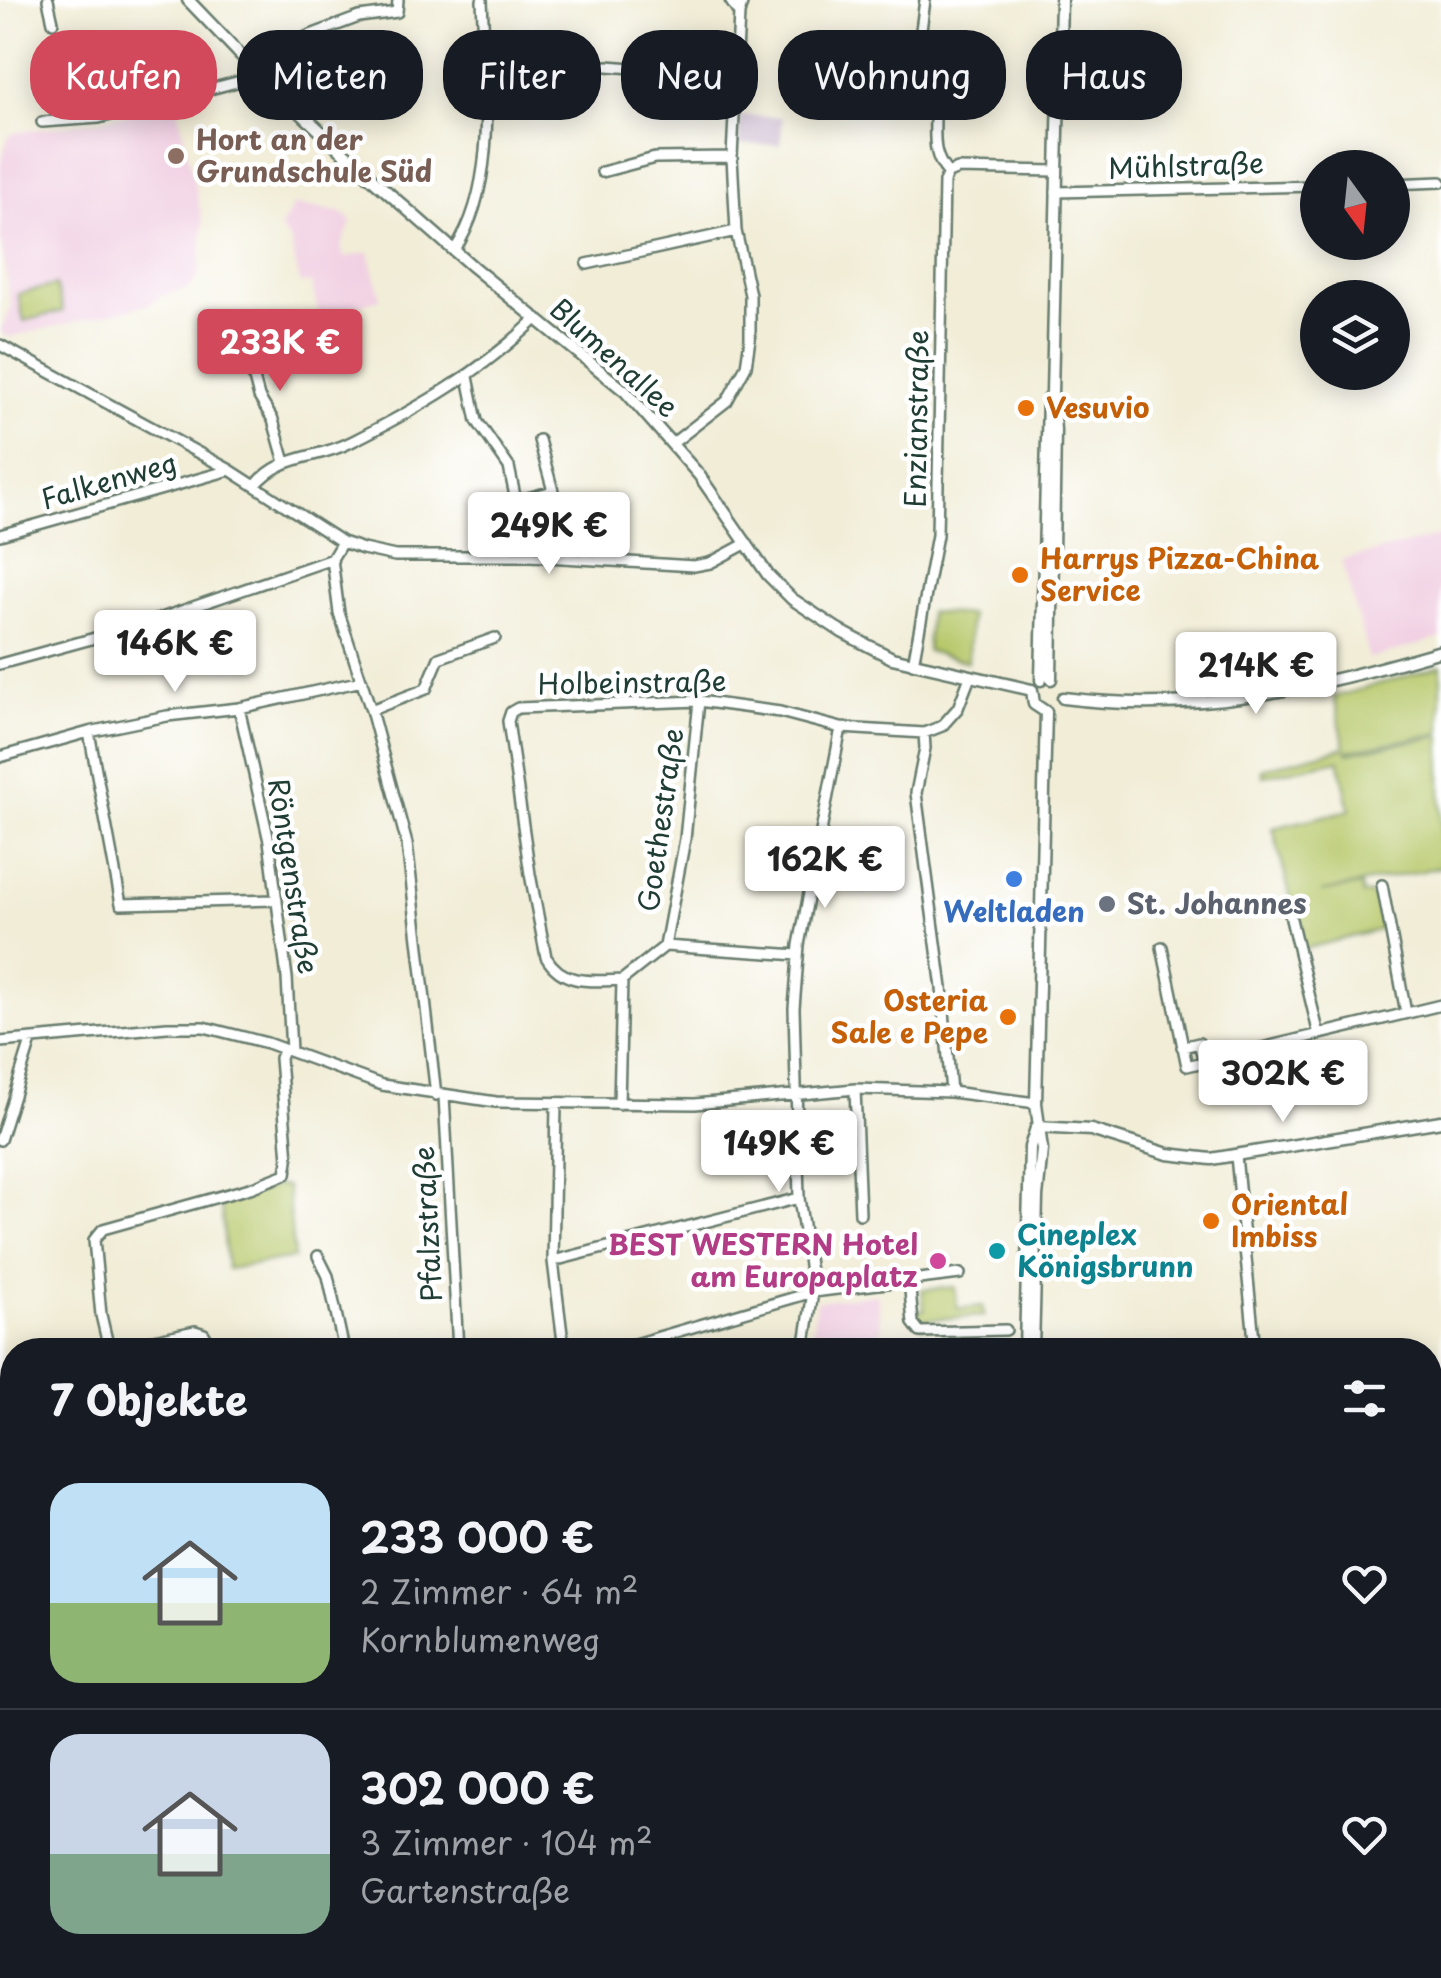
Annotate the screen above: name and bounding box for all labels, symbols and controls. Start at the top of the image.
chip: Kaufen [30,30,217,120]
chip: Mieten [237,30,423,120]
chip: Filter [443,30,601,120]
chip: Neu [621,30,758,120]
chip: Wohnung [778,30,1006,120]
chip: Haus [1026,30,1182,120]
place label: Hort an der Grundschule Süd [196,117,432,192]
street label: Mühlstraße [1107,140,1265,189]
marker: Hort an der Grundschule Süd [165,145,187,167]
north arrow [1300,150,1410,260]
map controls [1300,150,1410,390]
button: layers [1300,280,1410,390]
street label: Blumenallee [541,287,689,427]
pin: 233K € [199,309,361,394]
text: 233K € [219,317,341,365]
street label: Enzianstraße [892,330,939,508]
place label: Vesuvio [1046,385,1150,428]
marker: Vesuvio [1015,397,1037,419]
street label: Falkenweg [35,440,182,519]
pin: 249K € [468,492,630,577]
text: 249K € [490,500,608,548]
place label: Harrys Pizza-China Service [1040,536,1320,611]
marker: Harrys Pizza-China Service [1009,564,1031,586]
pin: 146K € [94,610,256,695]
text: 146K € [116,618,234,666]
pin: 214K € [1175,632,1337,717]
text: 214K € [1198,640,1315,688]
street label: Holbeinstraße [537,658,727,705]
street label: Goethestraße [625,725,694,914]
street label: Röntgenstraße [258,775,331,977]
pin: 162K € [744,826,906,911]
text: 162K € [767,834,883,882]
marker: Weltladen [1003,868,1025,890]
place label: St. Johannes [1127,881,1307,924]
place label: Weltladen [943,889,1085,932]
marker: St. Johannes [1096,893,1118,915]
place label: Osteria Sale e Pepe [831,978,989,1053]
marker: Osteria Sale e Pepe [997,1006,1019,1028]
pin: 302K € [1202,1040,1364,1125]
text: 302K € [1221,1048,1345,1096]
pin: 149K € [698,1110,860,1195]
text: 149K € [723,1118,835,1166]
street label: Pfalzstraße [401,1145,452,1303]
place label: Oriental Imbiss [1231,1182,1348,1257]
marker: Oriental Imbiss [1200,1210,1222,1232]
place label: Cineplex Königsbrunn [1017,1212,1193,1287]
place label: BEST WESTERN Hotel am Europaplatz [608,1222,918,1297]
marker: Cineplex Königsbrunn [986,1240,1008,1262]
marker: BEST WESTERN Hotel am Europaplatz [927,1250,949,1272]
text: 7 Objekte [50,1367,248,1430]
icon: filters [1337,1371,1392,1426]
text: 233 000 € [360,1504,594,1567]
icon: home [130,1523,250,1643]
icon: heart [1337,1556,1392,1611]
text: 2 Zimmer · 64 m² [360,1567,638,1615]
text: Kornblumenweg [360,1615,600,1663]
text: 302 000 € [360,1755,595,1818]
icon: home [130,1774,250,1894]
icon: heart [1337,1807,1392,1862]
text: 3 Zimmer · 104 m² [360,1818,653,1866]
text: Gartenstraße [360,1866,570,1914]

